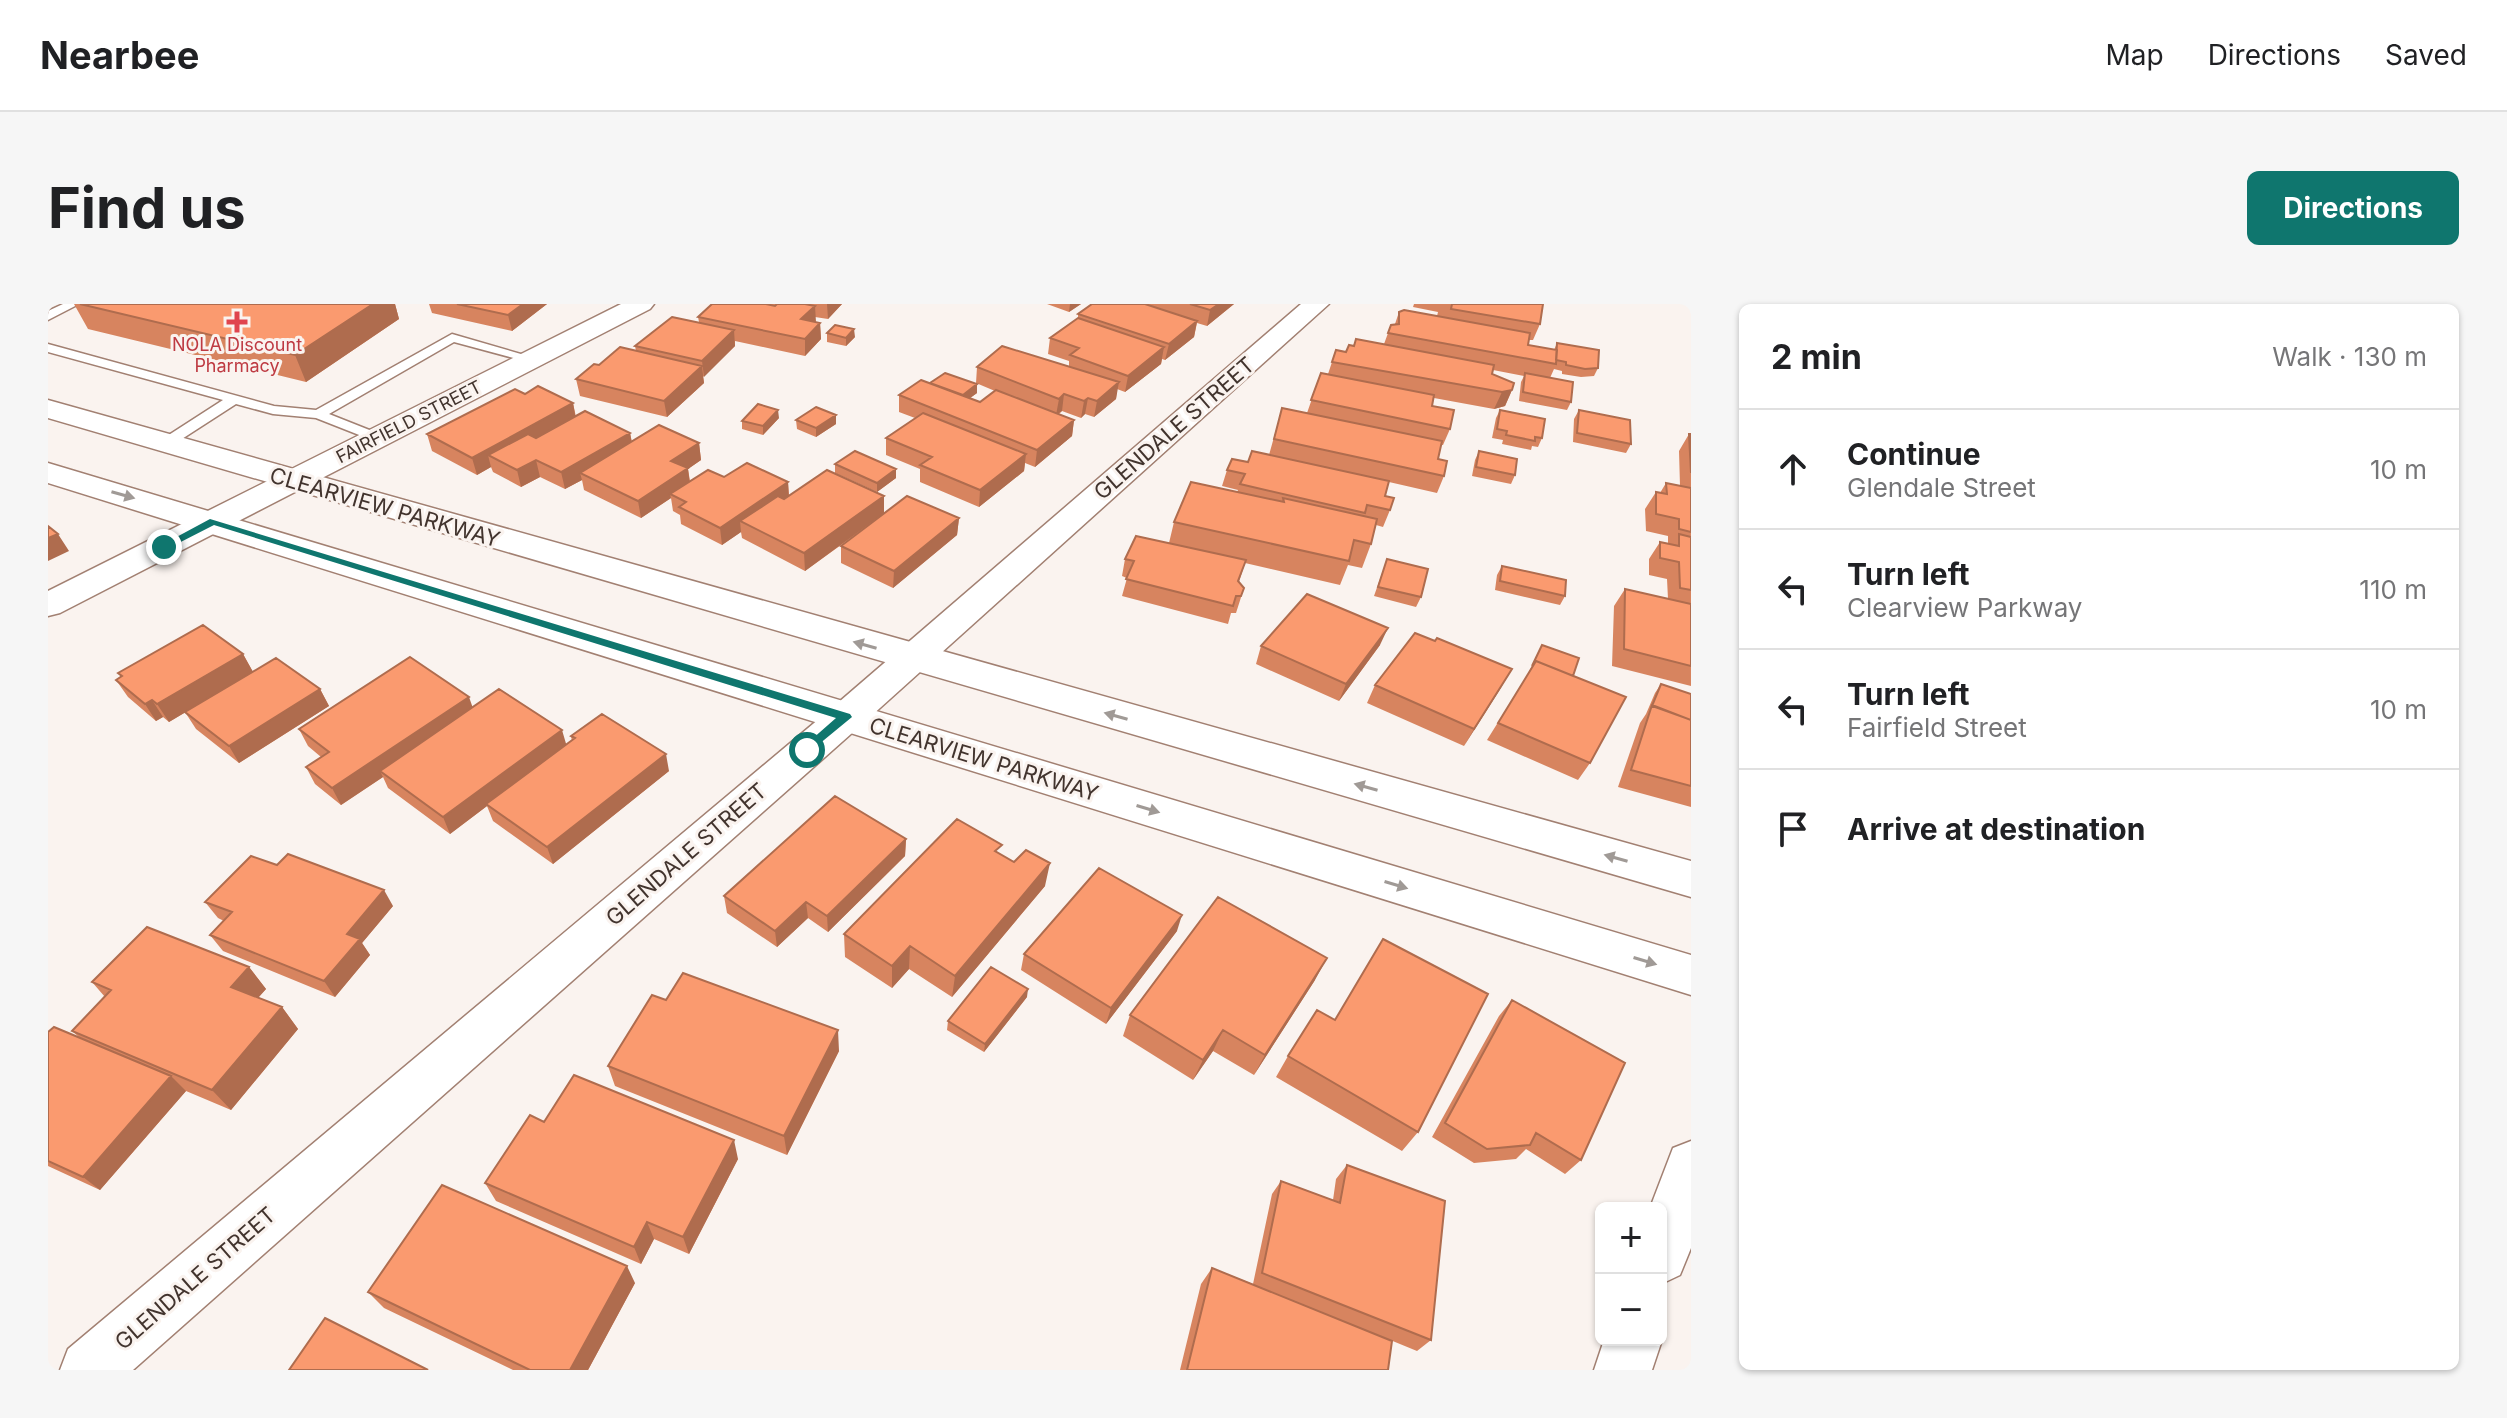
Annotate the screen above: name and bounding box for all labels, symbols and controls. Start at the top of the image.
text: Nearbee [40,32,199,78]
text: Map [2105,38,2164,72]
text: Directions [2208,38,2341,72]
text: Saved [2385,38,2467,72]
button: Directions [2247,171,2459,245]
text: Find us [48,174,246,242]
marker: NOLA Discount Pharmacy [228,313,246,331]
place label: NOLA Discount Pharmacy [172,334,302,376]
text: 2 min [1771,336,1862,377]
text: Walk · 130 m [2272,341,2427,372]
street label: GLENDALE STREET [1089,351,1259,505]
street label: FAIRFIELD STREET [333,376,485,467]
text: Continue [1847,436,1981,472]
icon: ahead [1771,447,1815,491]
text: 10 m [2370,454,2427,485]
street label: CLEARVIEW PARKWAY [267,462,503,552]
text: Glendale Street [1847,472,2036,503]
one-way arrow [111,489,135,502]
route end [146,529,182,565]
text: Turn left [1847,556,1969,592]
icon: left [1771,567,1815,611]
text: 110 m [2359,574,2427,605]
text: Clearview Parkway [1847,592,2082,623]
one-way arrow [853,638,877,651]
text: Turn left [1847,676,1969,712]
icon: left [1771,687,1815,731]
text: 10 m [2370,694,2427,725]
one-way arrow [1103,709,1127,722]
street label: CLEARVIEW PARKWAY [866,712,1102,806]
text: Fairfield Street [1847,712,2027,743]
route start [789,732,825,768]
street label: GLENDALE STREET [601,777,771,931]
one-way arrow [1353,780,1377,793]
one-way arrow [1136,803,1160,816]
icon: arrive [1771,807,1815,851]
text: Arrive at destination [1847,811,2145,847]
one-way arrow [1603,851,1628,863]
one-way arrow [1385,879,1409,892]
one-way arrow [1633,955,1657,968]
street label: GLENDALE STREET [110,1201,280,1355]
map controls [1595,1202,1667,1346]
button: + [1595,1202,1667,1274]
button: − [1595,1274,1667,1346]

